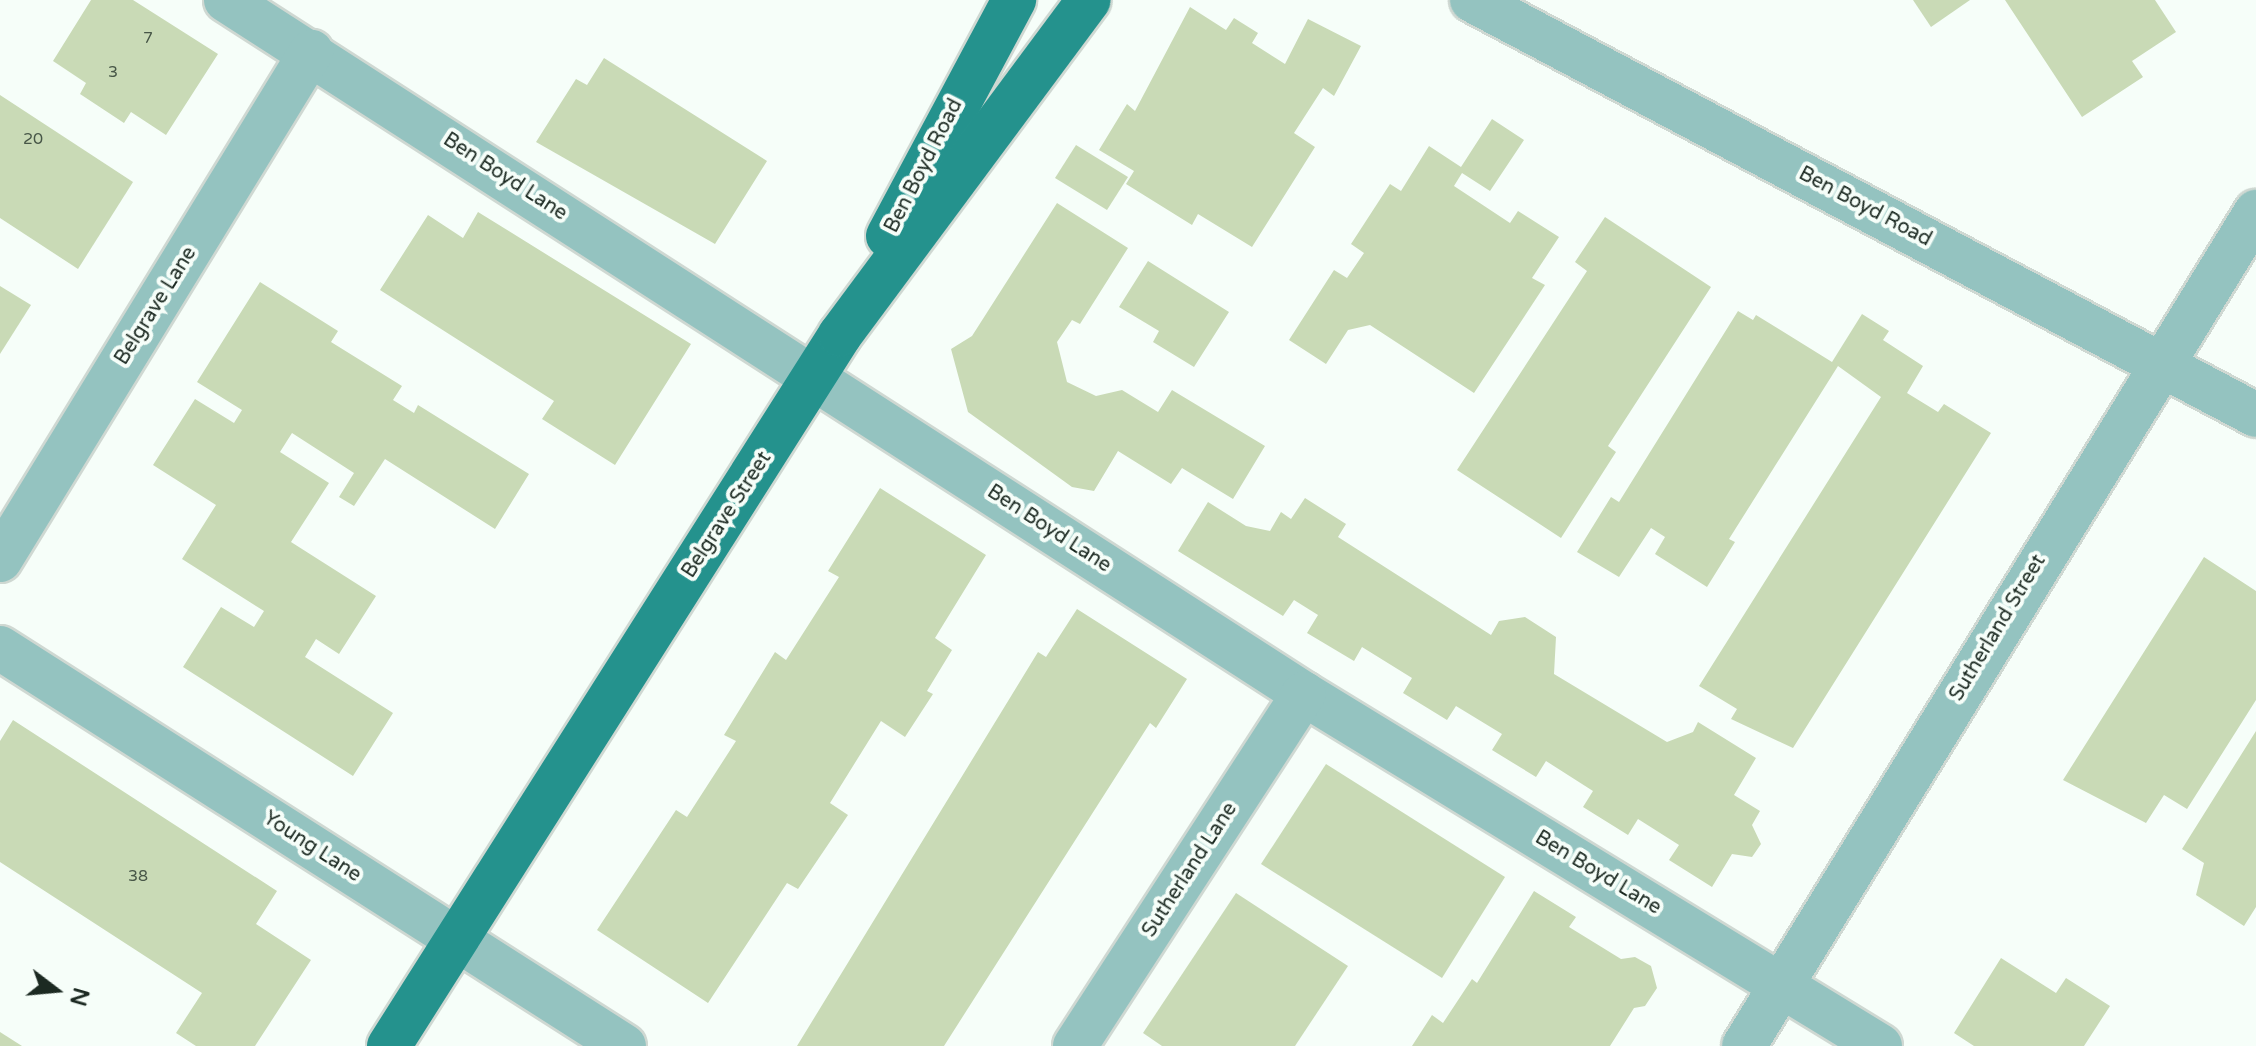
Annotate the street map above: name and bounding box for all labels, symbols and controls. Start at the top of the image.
house number: 7 [143,28,153,48]
house number: 3 [108,62,118,82]
street label: Ben Boyd Road [880,95,968,237]
street label: Ben Boyd Lane [439,128,571,226]
house number: 20 [23,129,43,149]
street label: Ben Boyd Road [1795,162,1935,252]
street label: Belgrave Lane [110,243,202,369]
street label: Belgrave Street [677,447,777,583]
street label: Ben Boyd Lane [983,480,1115,578]
street label: Sutherland Street [1945,550,2051,706]
street label: Sutherland Lane [1138,798,1242,942]
street label: Young Lane [259,806,365,888]
street label: Ben Boyd Lane [1531,826,1665,920]
house number: 38 [128,866,148,886]
north arrow [16,950,96,1030]
text: N [64,985,94,1009]

